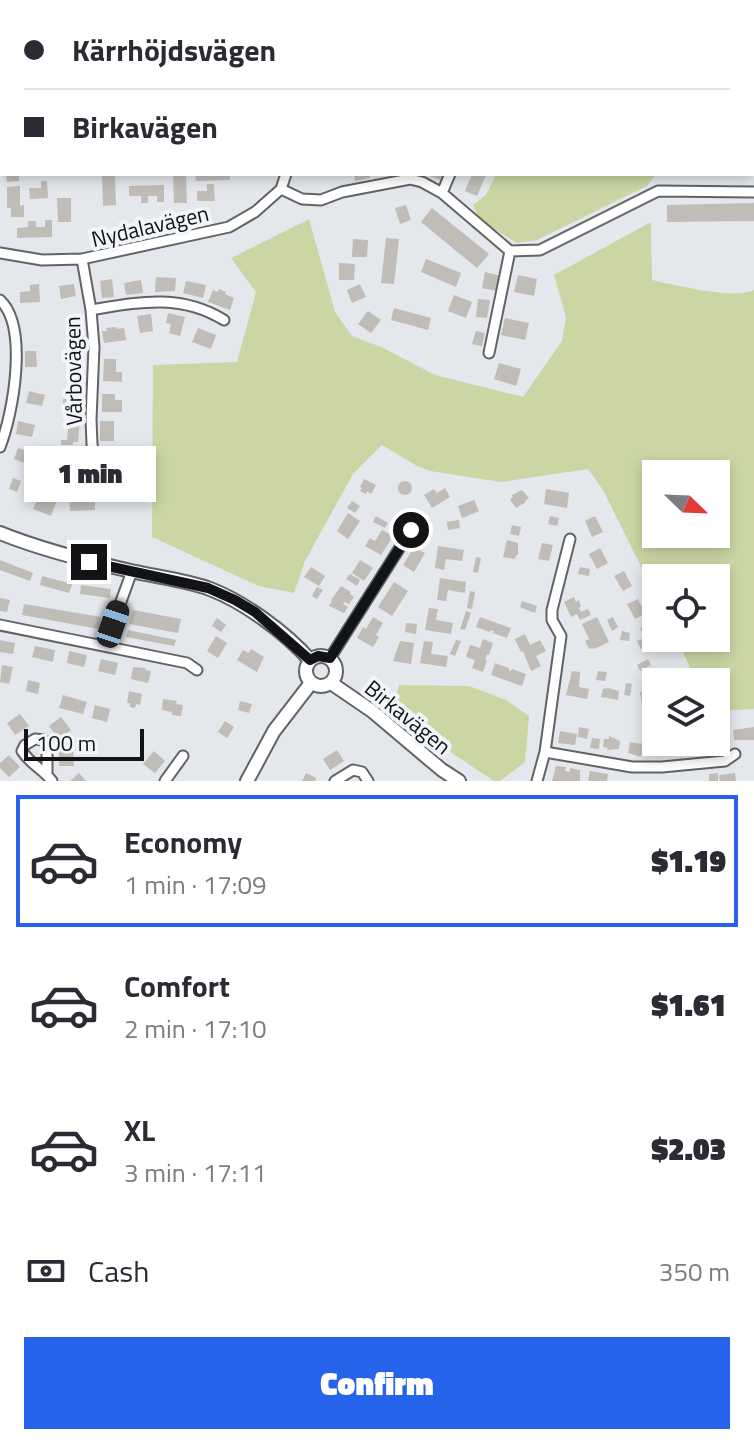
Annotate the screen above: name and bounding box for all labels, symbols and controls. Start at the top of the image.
text: Kärrhöjdsvägen [72,27,276,73]
text: Birkavägen [72,104,218,150]
street label: Nydalavägen [88,196,212,256]
street label: Vårbovägen [55,316,91,426]
callout: 1 min [23,446,155,502]
text: 1 min [58,454,122,493]
north arrow [642,460,730,548]
map controls [642,460,730,756]
route start [393,512,429,548]
route end [71,544,107,580]
button: locate [642,564,730,652]
car [94,597,132,651]
button: layers [642,668,730,756]
street label: Birkavägen [357,671,459,763]
scale bar [24,725,144,761]
text: 100 m [36,726,96,760]
text: Economy [124,819,242,865]
icon: car [28,825,100,897]
text: $1.19 [652,838,726,884]
text: 1 min · 17:09 [124,865,267,904]
text: Comfort [124,963,230,1009]
icon: car [28,969,100,1041]
text: $1.61 [652,982,726,1028]
text: 2 min · 17:10 [124,1009,267,1048]
text: XL [124,1107,155,1153]
icon: car [28,1113,100,1185]
text: $2.03 [652,1126,726,1172]
text: 3 min · 17:11 [124,1153,267,1192]
text: Cash [88,1248,149,1294]
icon: cash [24,1249,68,1293]
text: 350 m [659,1252,730,1291]
button: Confirm [24,1337,730,1429]

